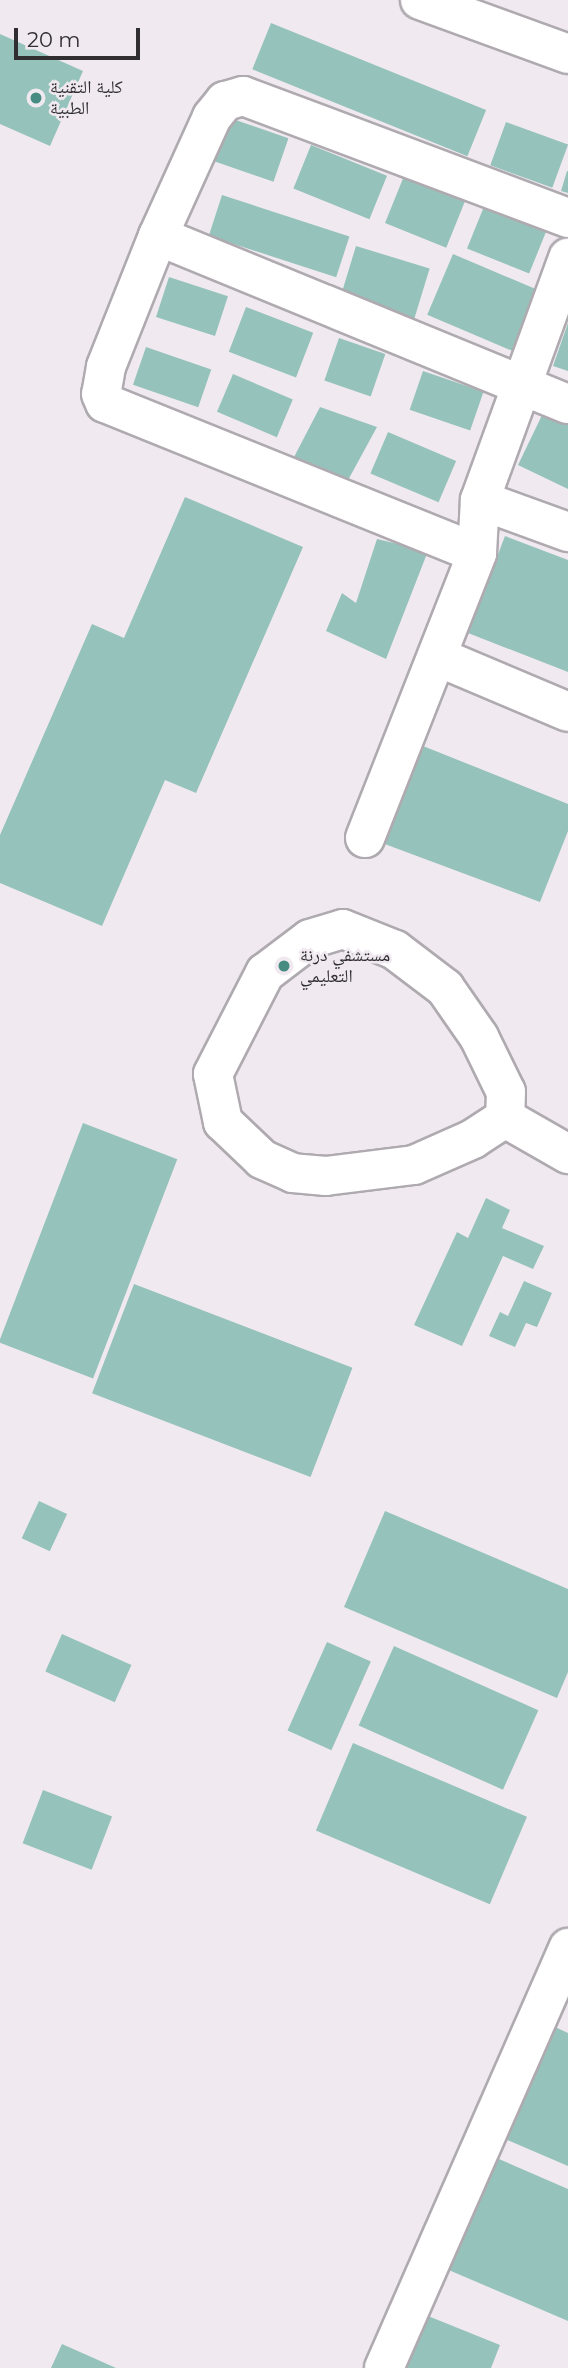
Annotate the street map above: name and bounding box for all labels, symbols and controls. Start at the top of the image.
scale bar [18,14,144,58]
text: 20 m [27,27,81,52]
place label: كلية التقنية الطبية [50,77,123,119]
marker: كلية التقنية الطبية [28,90,44,106]
place label: مستشفي درنة التعليمي [300,945,390,988]
marker: مستشفي درنة التعليمي [274,956,294,976]

